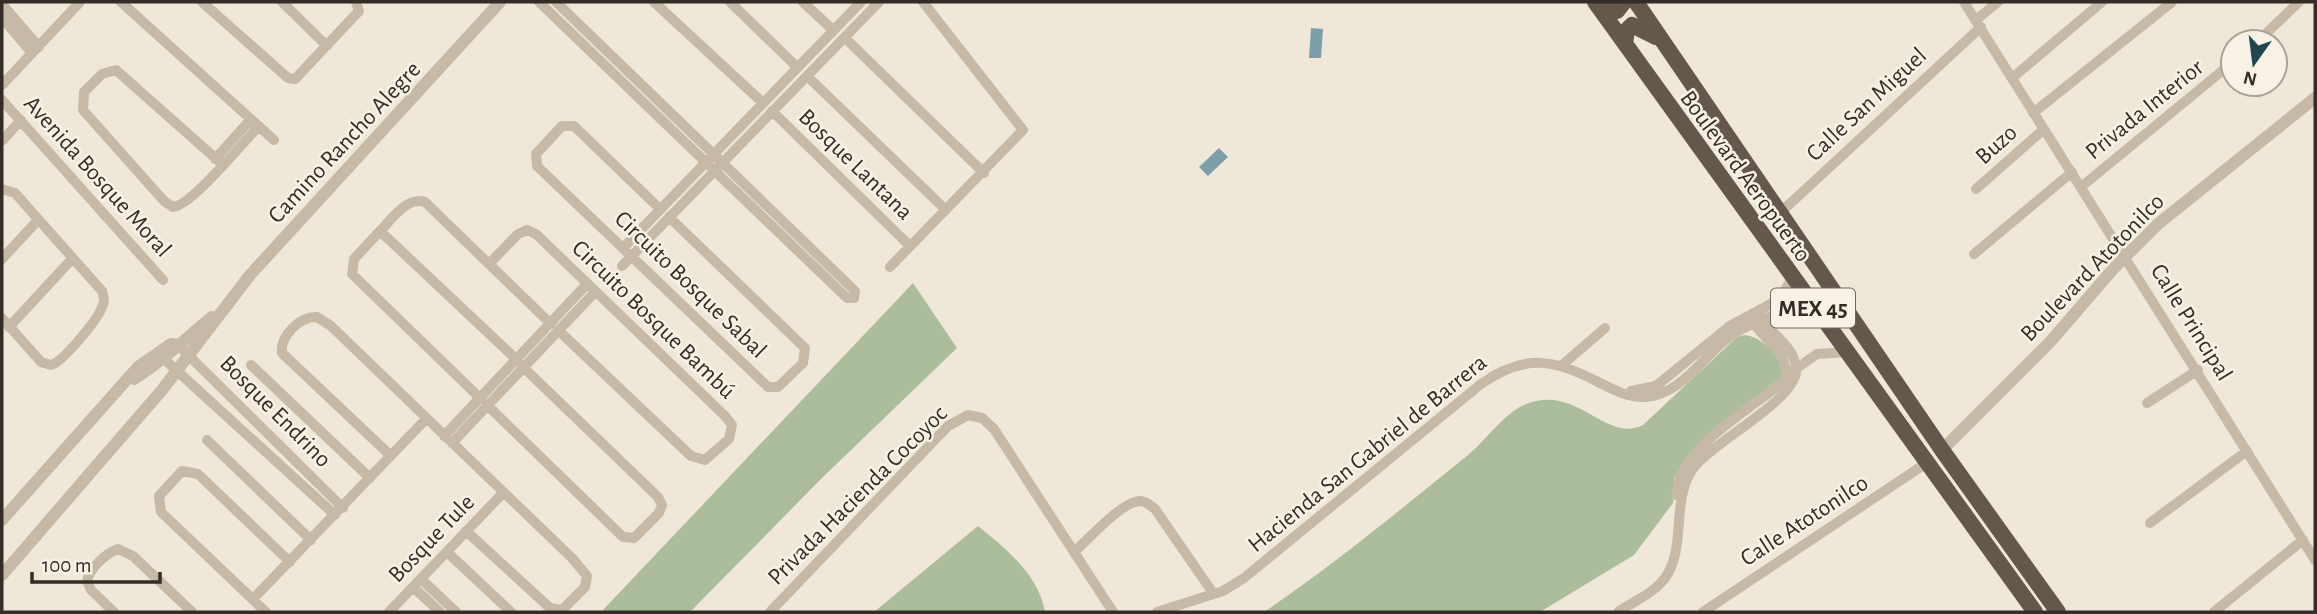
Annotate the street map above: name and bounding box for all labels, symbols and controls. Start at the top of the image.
north arrow [2219,28,2289,98]
street label: Calle San Miguel [1802,43,1931,166]
street label: Privada Interior [2081,55,2208,164]
street label: Camino Rancho Alegre [264,57,425,228]
text: N [2242,67,2259,89]
street label: Boulevard Aeropuerto [1675,87,1815,266]
street label: Avenida Bosque Moral [19,92,176,262]
street label: Bosque Lantana [794,105,917,225]
street label: Buzo [1971,120,2022,169]
street label: Boulevard Atotonilco [2016,189,2169,346]
street label: Circuito Bosque Sabal [610,206,771,363]
street label: Circuito Bosque Bambú [567,236,740,404]
street label: Calle Principal [2146,260,2237,385]
road number: MEX 45 [1771,288,1855,328]
street label: Hacienda San Gabriel de Barrera [1244,350,1491,557]
street label: Bosque Endrino [215,351,336,472]
street label: Privada Hacienda Cocoyoc [764,402,952,590]
street label: Calle Atotonilco [1736,471,1873,571]
street label: Bosque Tule [384,490,479,587]
scale bar [32,540,159,584]
text: 100 m [42,555,92,576]

